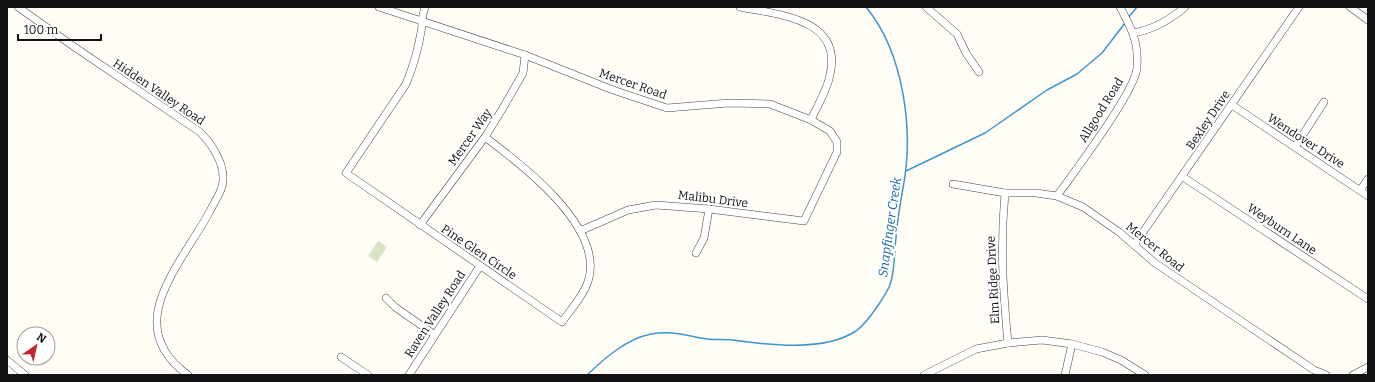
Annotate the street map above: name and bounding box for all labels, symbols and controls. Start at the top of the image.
scale bar [18,16,101,42]
text: 100 m [24,23,59,37]
street label: Hidden Valley Road [110,56,208,128]
street label: Mercer Road [597,66,669,102]
street label: Allgood Road [1076,75,1126,145]
street label: Bexley Drive [1183,88,1233,152]
street label: Mercer Way [445,105,495,168]
street label: Wendover Drive [1265,111,1347,171]
water label: Snapfinger Creek [875,175,904,278]
street label: Malibu Drive [677,188,749,210]
street label: Weyburn Lane [1245,201,1319,257]
street label: Mercer Road [1123,219,1187,275]
street label: Pine Glen Circle [439,222,519,282]
street label: Elm Ridge Drive [984,236,1002,324]
street label: Raven Valley Road [402,268,468,360]
north arrow [16,326,56,366]
text: N [34,330,49,346]

